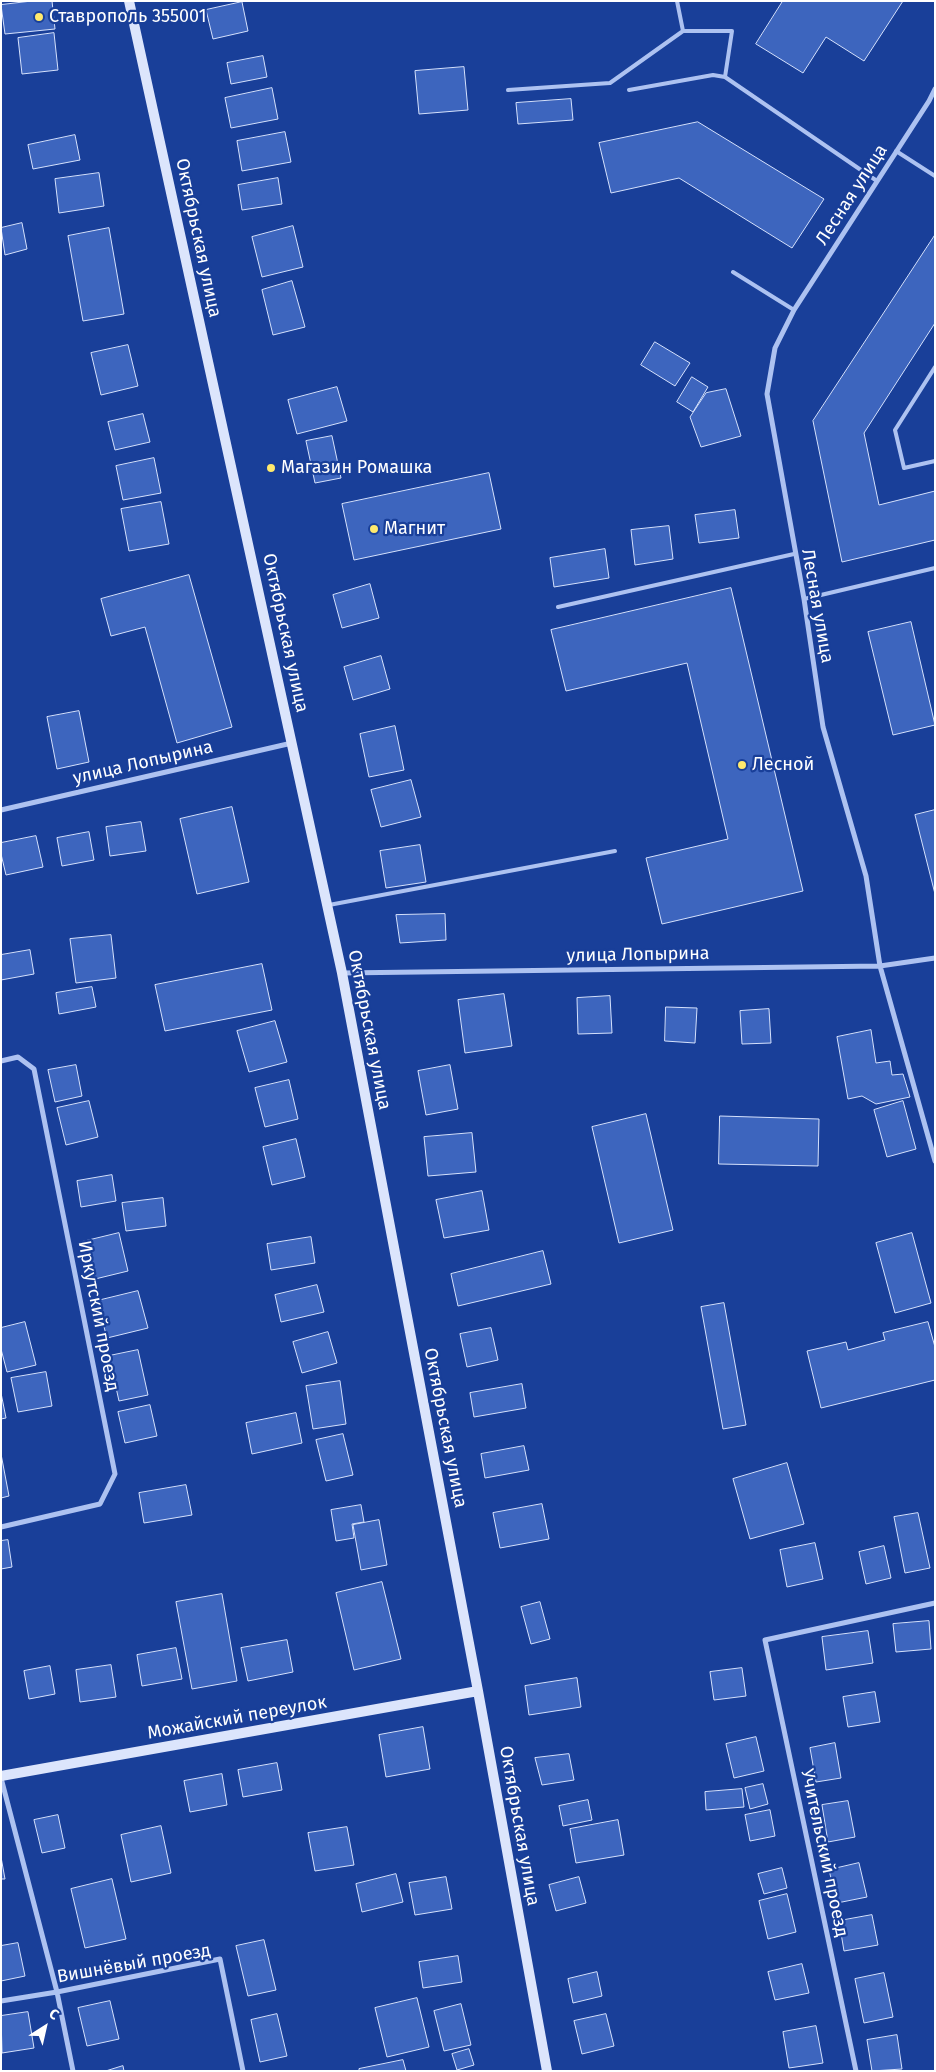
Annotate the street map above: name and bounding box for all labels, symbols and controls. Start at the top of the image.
place label: Ставрополь 355001 [49,6,206,28]
marker: Ставрополь 355001 [33,11,45,23]
street label: Лесная улица [811,141,893,249]
street label: Октябрьская улица [171,156,225,320]
place label: Магазин Ромашка [281,457,432,479]
marker: Магазин Ромашка [265,462,277,474]
place label: Магнит [384,518,445,540]
marker: Магнит [368,523,380,535]
street label: Лесная улица [796,547,838,665]
street label: Октябрьская улица [258,551,312,715]
street label: улица Лопырина [71,736,215,790]
place label: Лесной [752,754,814,776]
marker: Лесной [736,759,748,771]
street label: улица Лопырина [566,943,710,967]
street label: Октябрьская улица [343,948,395,1112]
street label: Иркутский проезд [73,1239,123,1393]
street label: Октябрьская улица [419,1346,471,1510]
street label: Можайский переулок [146,1692,328,1744]
street label: Октябрьская улица [494,1744,544,1908]
street label: Учительский проезд [796,1767,852,1939]
street label: Вишнёвый проезд [56,1940,212,1988]
north arrow [20,2002,70,2052]
text: С [46,2005,62,2024]

